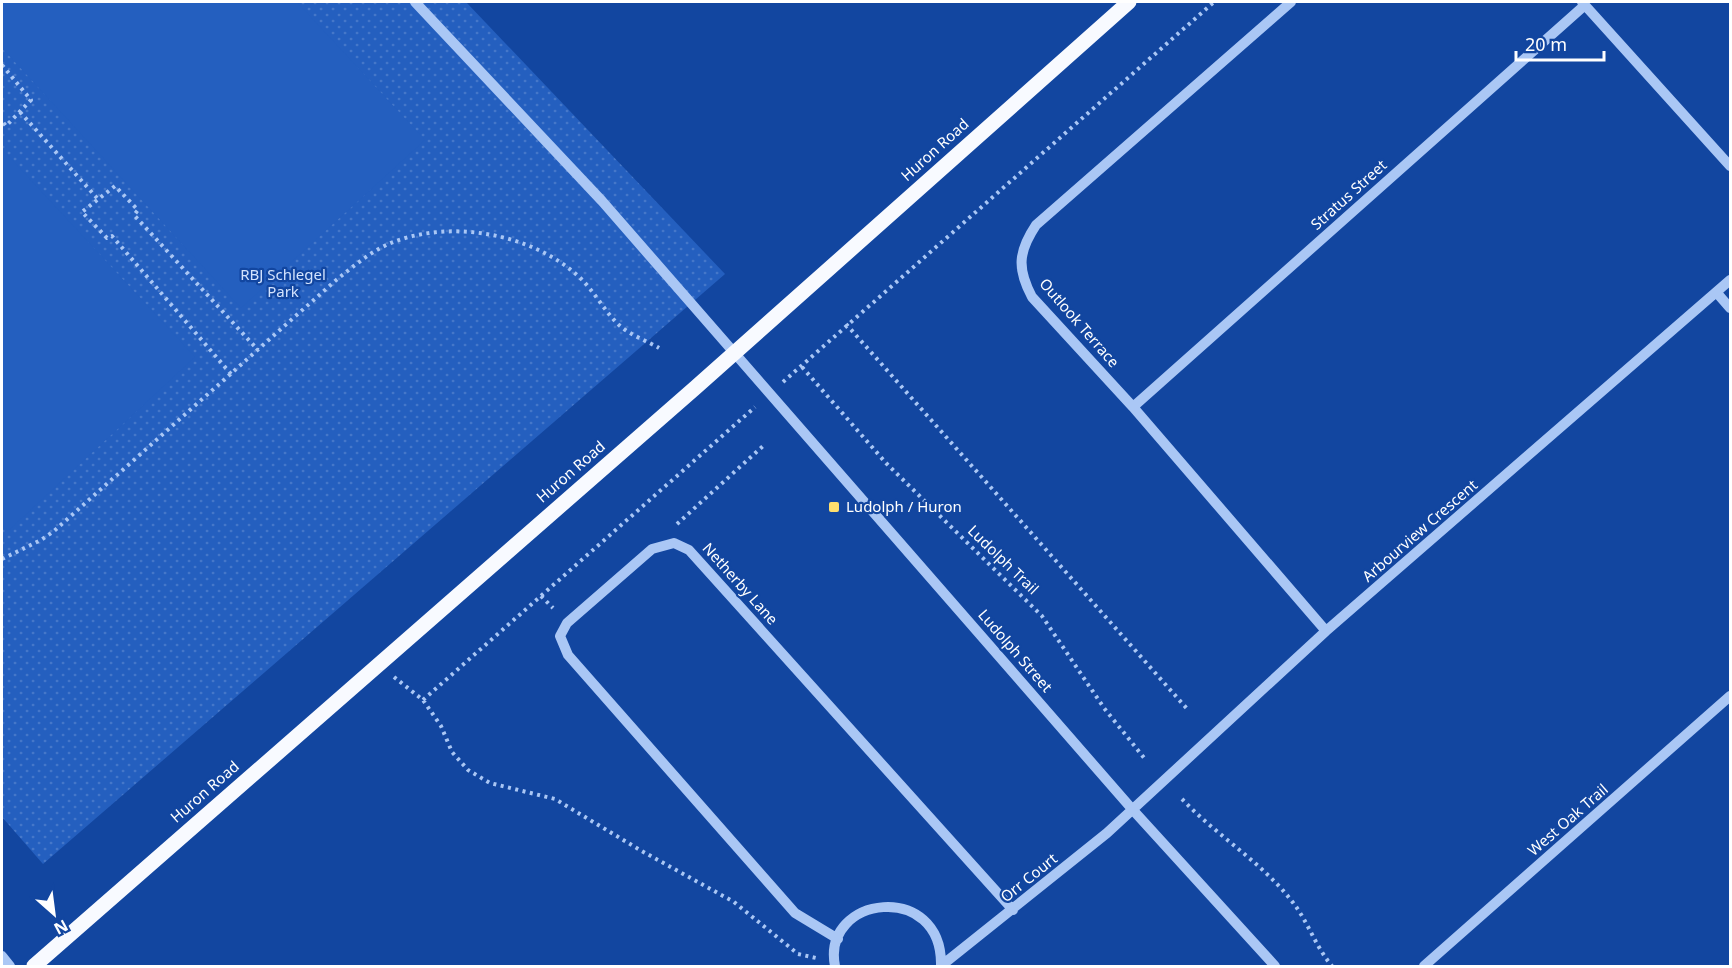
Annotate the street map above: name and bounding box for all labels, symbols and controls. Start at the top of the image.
scale bar [1516,24,1604,62]
text: 20 m [1525,32,1567,56]
street label: Huron Road [896,114,972,185]
street label: Stratus Street [1306,154,1391,234]
park label: RBJ Schlegel Park [240,264,326,301]
street label: Outlook Terrace [1035,273,1124,371]
street label: Huron Road [532,436,609,507]
street label: Arbourview Crescent [1358,474,1482,586]
place label: Ludolph / Huron [846,496,962,516]
marker: Ludolph / Huron [827,500,841,514]
street label: Ludolph Trail [964,520,1043,598]
street label: Netherby Lane [699,538,783,629]
street label: Ludolph Street [974,605,1058,696]
street label: Huron Road [166,756,243,827]
street label: West Oak Trail [1523,779,1612,860]
street label: Orr Court [996,848,1061,906]
north arrow [24,884,84,944]
text: N [50,914,72,940]

